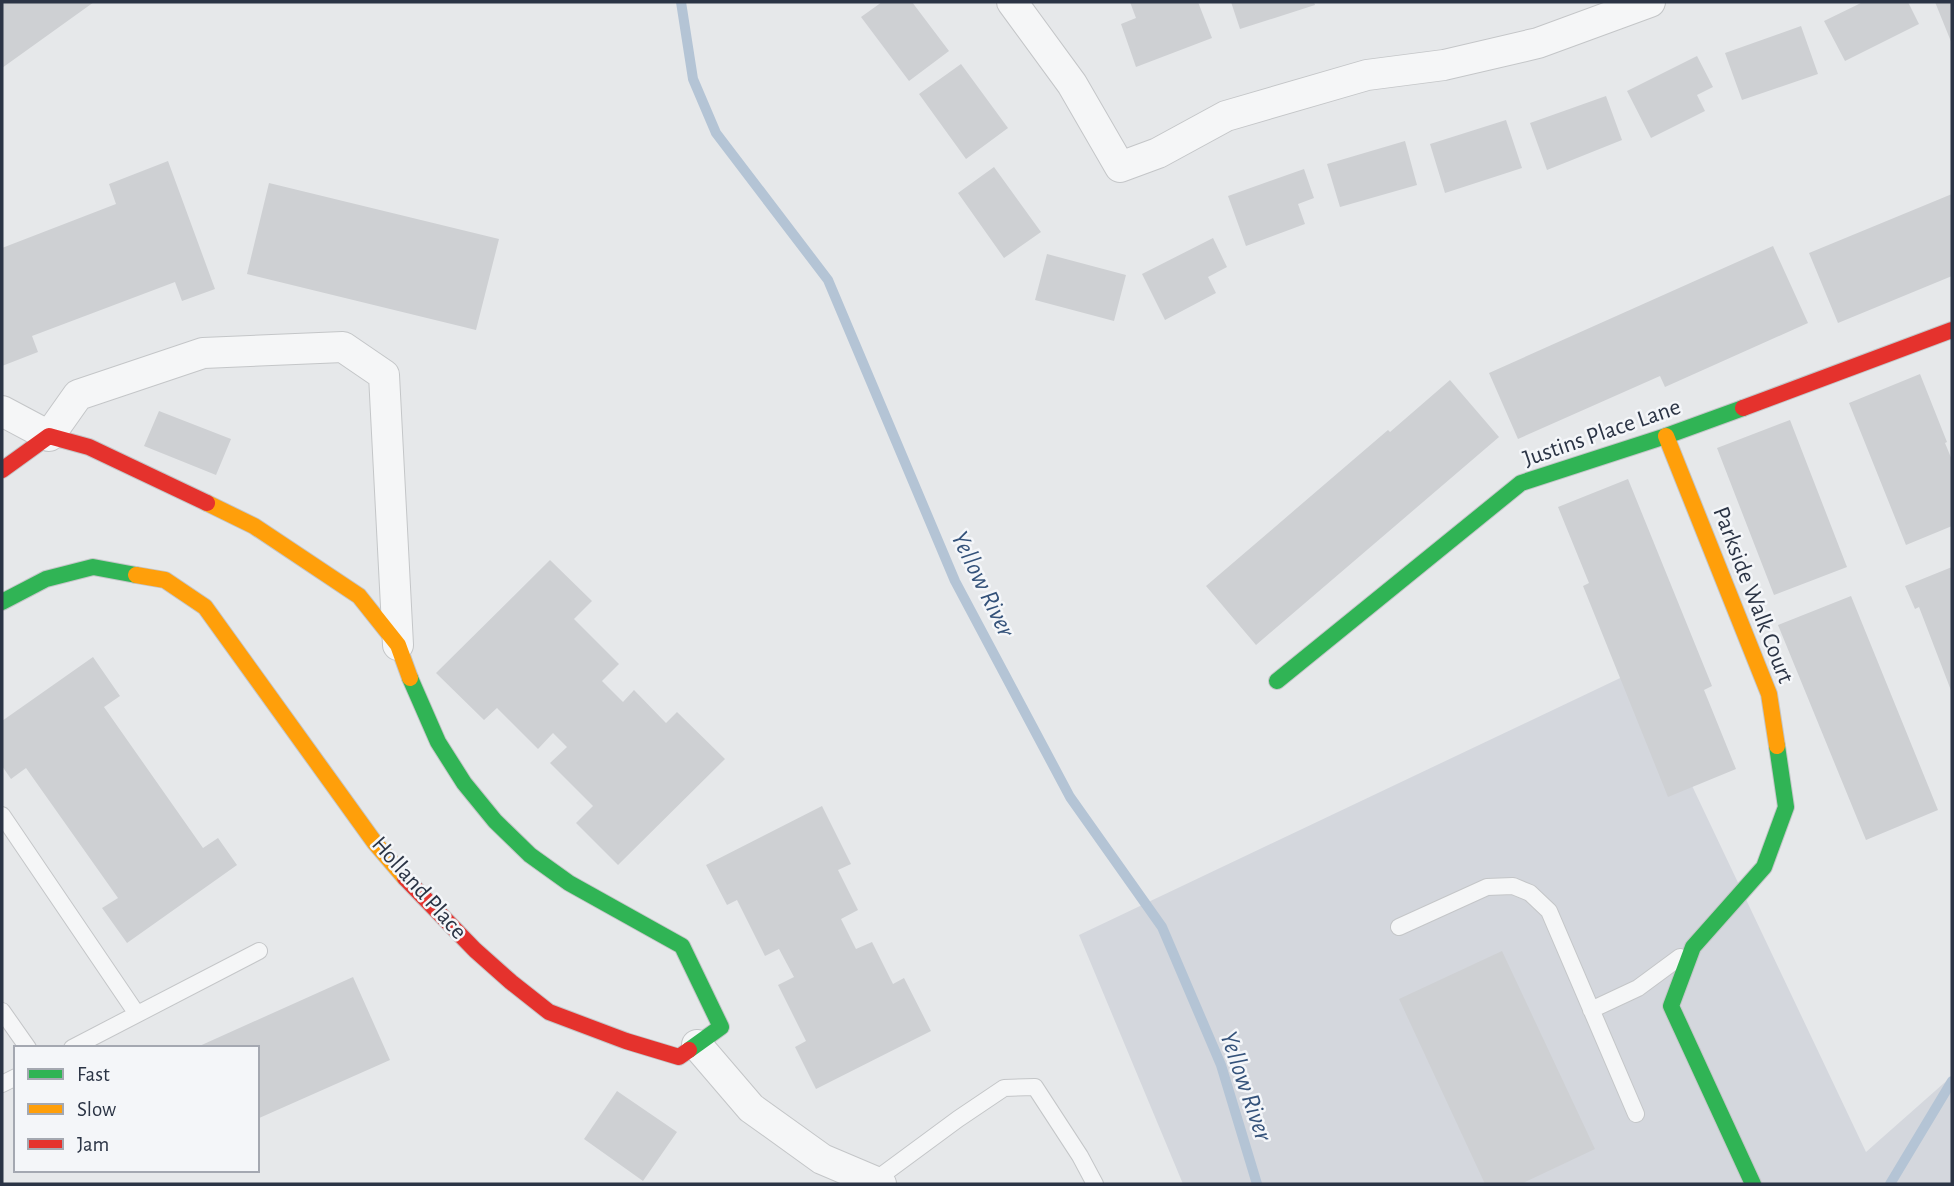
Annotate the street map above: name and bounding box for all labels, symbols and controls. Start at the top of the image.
street label: Justins Place Lane [1520,395,1684,471]
street label: Parkside Walk Court [1708,503,1798,687]
water label: Yellow River [946,527,1020,642]
street label: Holland Place [367,832,471,944]
water label: Yellow River [1215,1028,1277,1146]
legend [14,1046,259,1172]
text: Fast [77,1064,110,1085]
text: Slow [77,1099,116,1120]
text: Jam [77,1134,109,1155]

